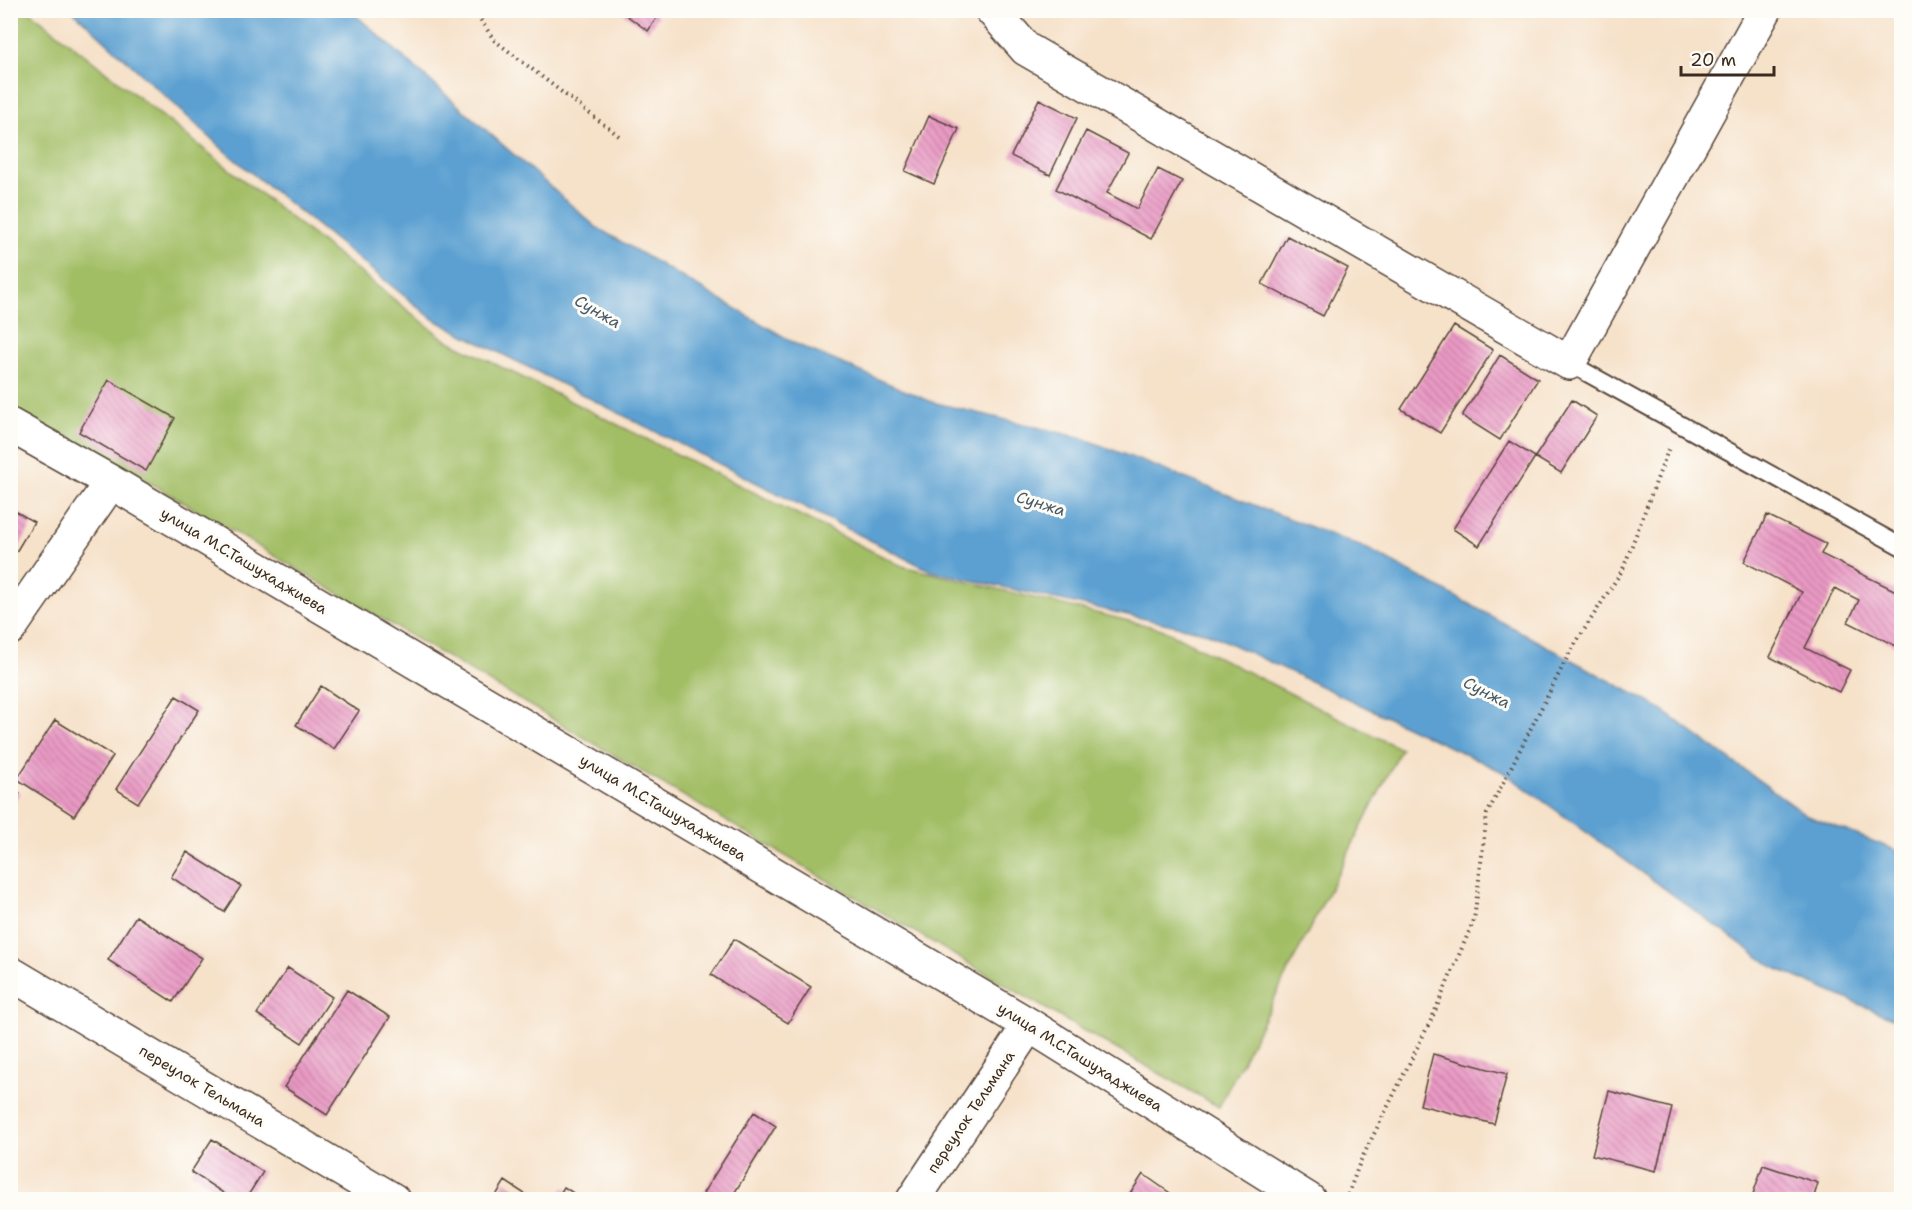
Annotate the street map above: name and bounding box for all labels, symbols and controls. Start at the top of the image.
scale bar [1681,39,1774,77]
text: 20 m [1690,48,1736,72]
water label: Сунжа [571,290,625,333]
water label: Сунжа [1014,486,1068,521]
street label: улица М.С.Ташухаджиева [157,503,332,619]
water label: Сунжа [1460,672,1514,713]
street label: улица М.С.Ташухаджиева [576,750,751,866]
street label: улица М.С.Ташухаджиева [994,998,1167,1116]
street label: переулок Тельмана [135,1040,269,1132]
street label: переулок Тельмана [923,1046,1020,1177]

